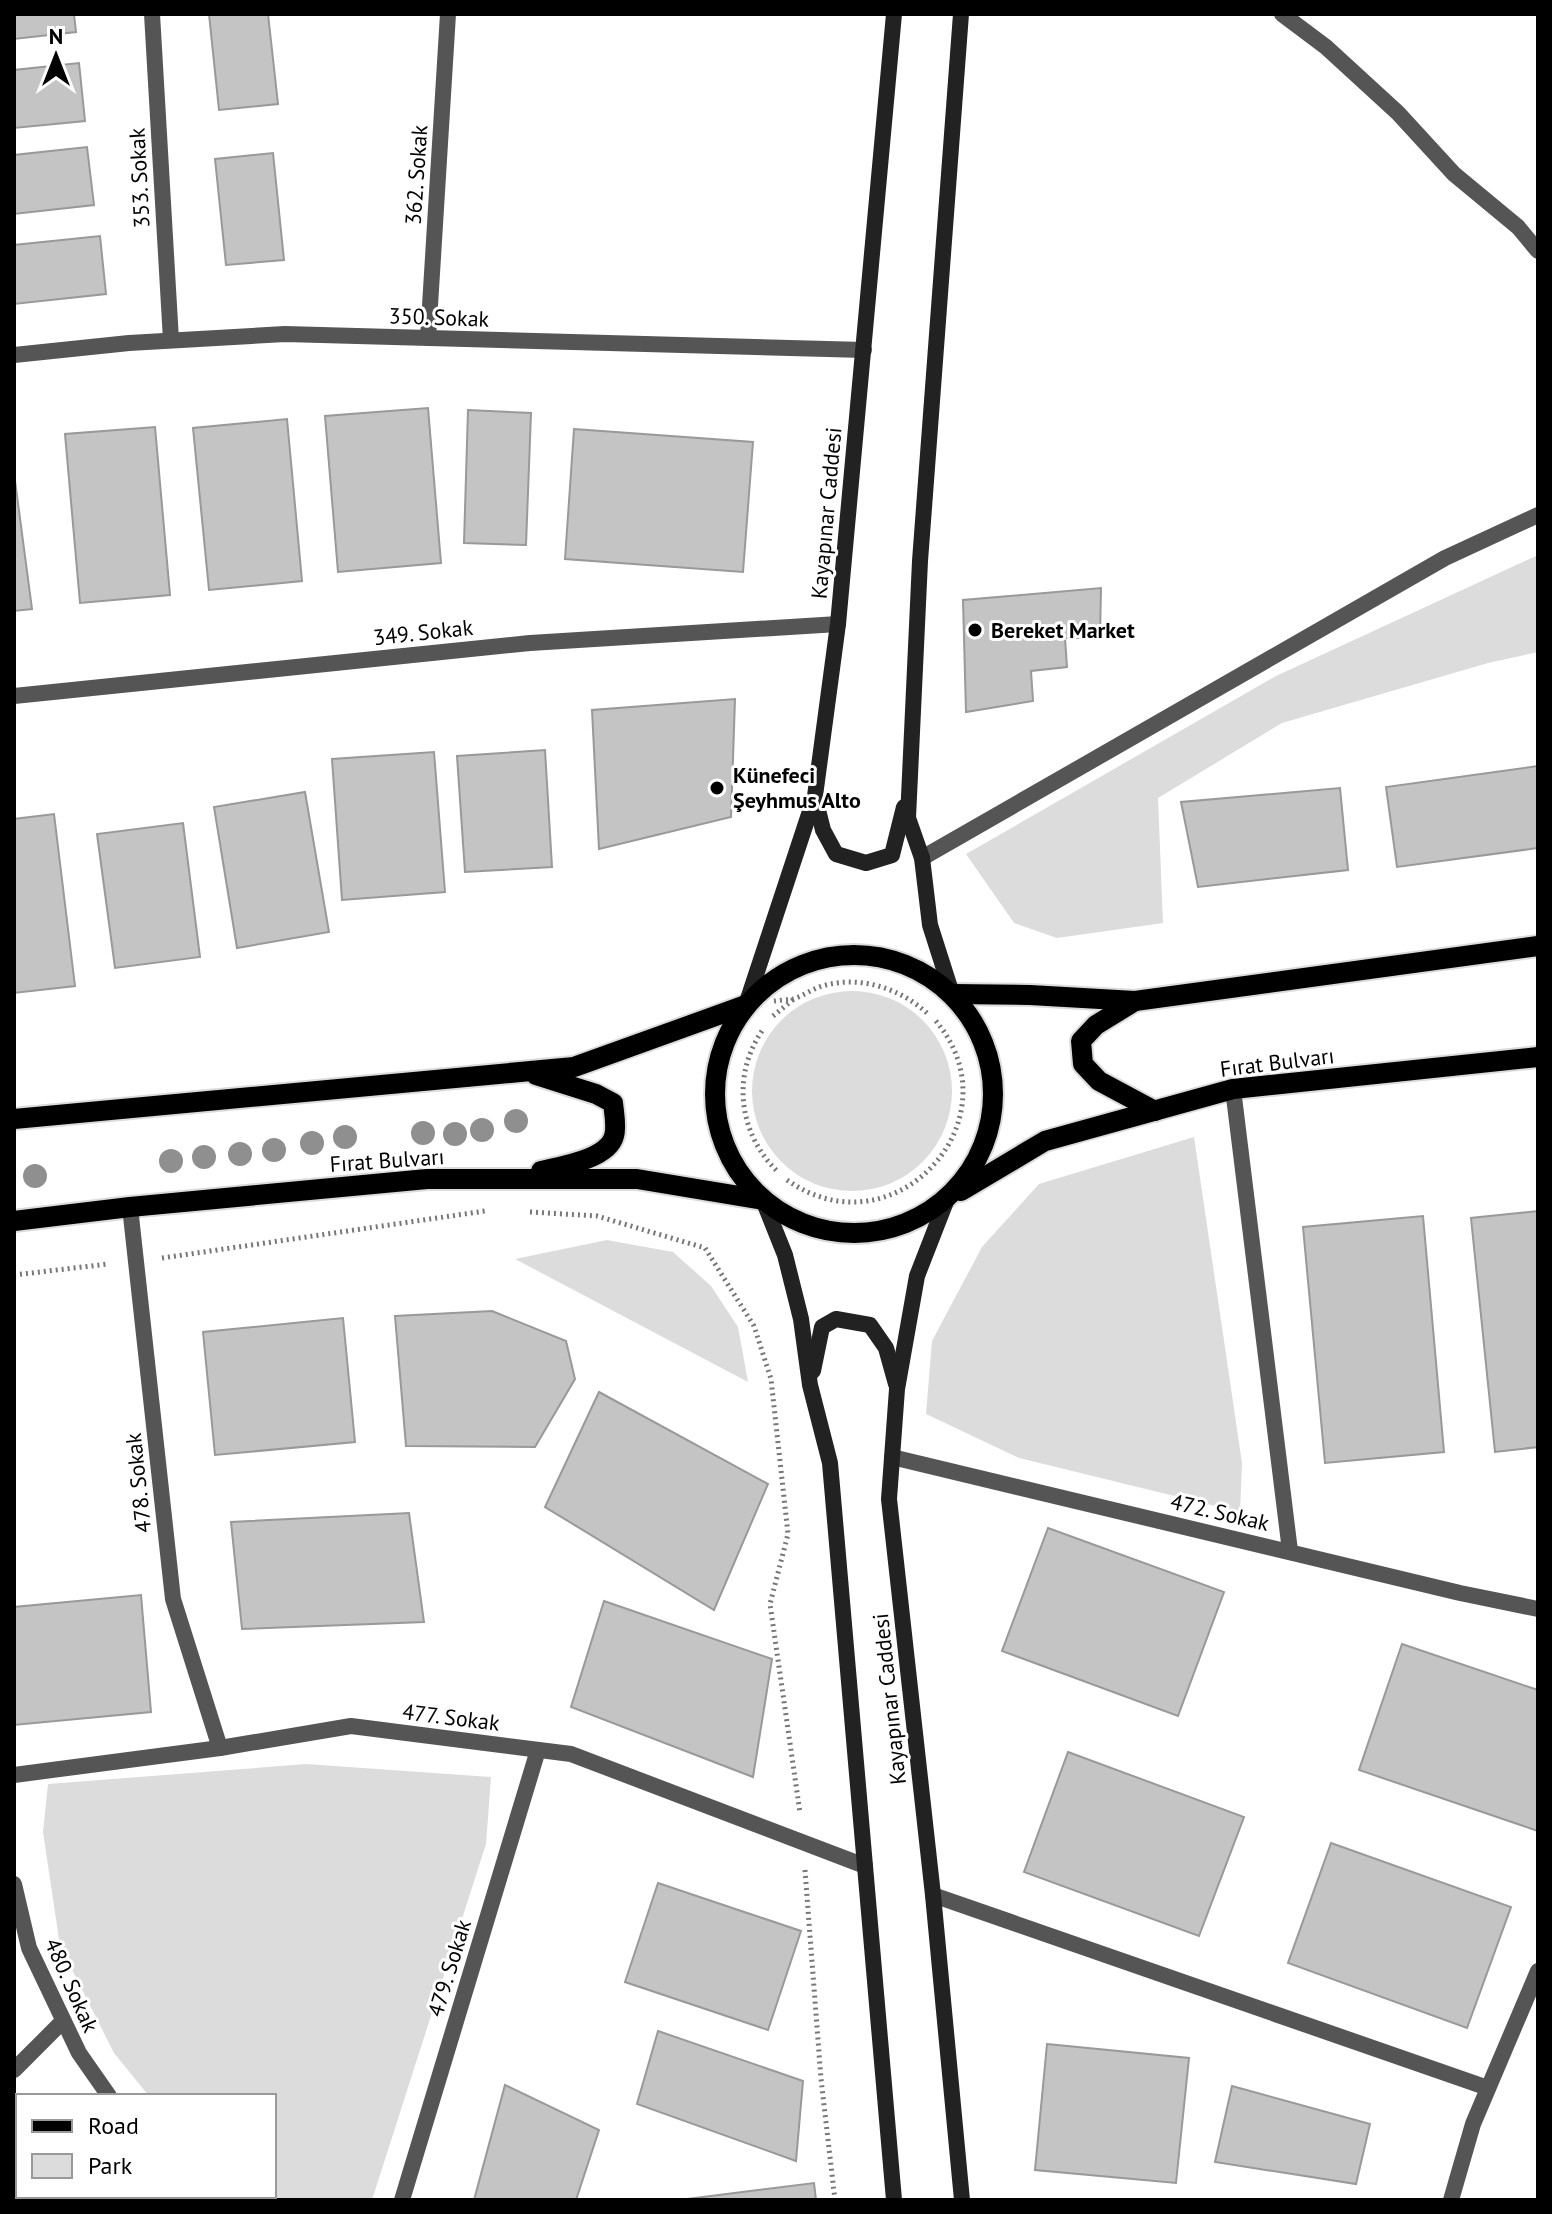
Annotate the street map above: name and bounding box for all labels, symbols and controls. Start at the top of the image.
north arrow [16,16,96,96]
text: N [49,22,63,50]
street label: 362. Sokak [399,124,433,226]
street label: 353. Sokak [122,127,156,229]
street label: 350. Sokak [388,301,490,333]
street label: Kayapınar Caddesi [805,426,847,600]
street label: 349. Sokak [372,613,475,651]
place label: Bereket Market [991,616,1135,644]
marker: Bereket Market [966,621,984,639]
place label: Künefeci Şeyhmus Alto [733,761,861,814]
marker: Künefeci Şeyhmus Alto [708,779,726,797]
street label: Fırat Bulvarı [1218,1041,1336,1083]
street label: Fırat Bulvarı [329,1142,445,1178]
street label: 478. Sokak [119,1431,157,1534]
street label: 472. Sokak [1168,1487,1272,1537]
street label: Kayapınar Caddesi [866,1612,912,1786]
street label: 477. Sokak [401,1697,502,1737]
street label: 479. Sokak [421,1916,477,2020]
street label: 480. Sokak [39,1933,105,2037]
legend [16,2094,276,2198]
text: Road [88,2110,139,2141]
text: Park [88,2150,133,2181]

